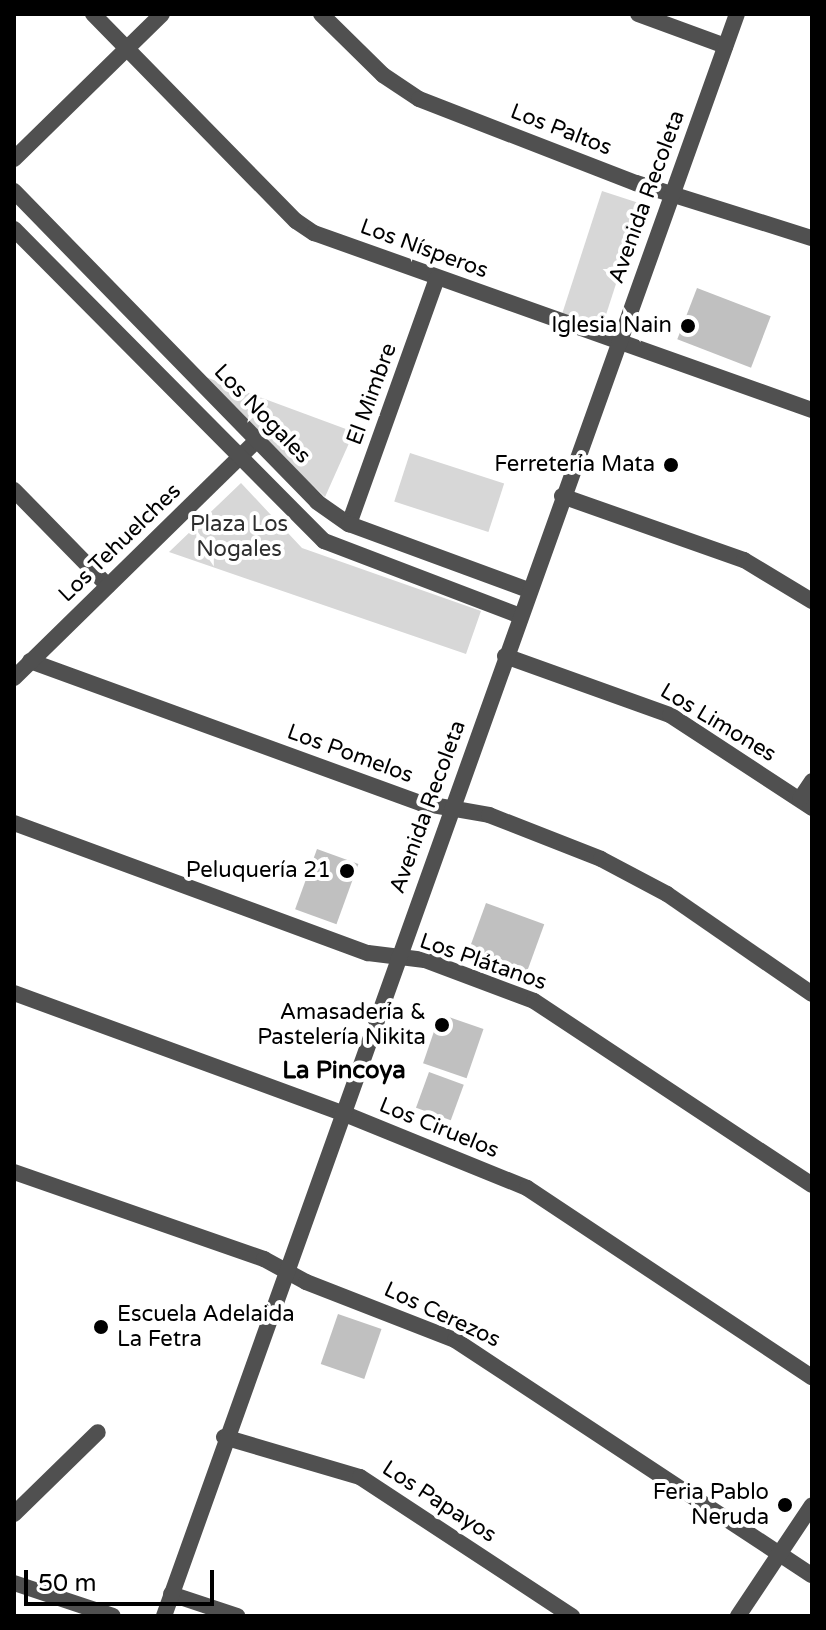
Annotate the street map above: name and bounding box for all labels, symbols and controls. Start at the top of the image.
street label: Los Paltos [507,99,615,161]
street label: Avenida Recoleta [603,107,691,287]
street label: Los Nísperos [356,214,492,284]
place label: Iglesia Nain [551,313,672,339]
marker: Iglesia Nain [679,317,697,335]
street label: El Mimbre [341,340,403,448]
street label: Los Nogales [208,359,316,469]
place label: Ferretería Mata [494,452,655,478]
marker: Ferretería Mata [662,456,680,474]
street label: Los Tehuelches [53,478,187,608]
park label: Plaza Los Nogales [190,511,288,562]
street label: Los Limones [655,678,781,768]
street label: Avenida Recoleta [384,717,472,897]
street label: Los Pomelos [283,719,417,789]
place label: Peluquería 21 [186,858,331,884]
marker: Peluquería 21 [338,862,356,880]
street label: Los Plátanos [416,928,550,996]
place label: Amasadería & Pastelería Nikita [257,999,426,1050]
marker: Amasadería & Pastelería Nikita [433,1016,451,1034]
district label: La Pincoya [282,1057,406,1085]
street label: Los Ciruelos [375,1092,503,1164]
street label: Los Cerezos [380,1277,504,1353]
place label: Escuela Adelaida La Fetra [117,1301,295,1352]
marker: Escuela Adelaida La Fetra [92,1318,110,1336]
street label: Los Papayos [377,1455,501,1549]
place label: Feria Pablo Neruda [653,1479,769,1530]
marker: Feria Pablo Neruda [776,1496,794,1514]
scale bar [28,1554,218,1604]
text: 50 m [38,1569,96,1598]

